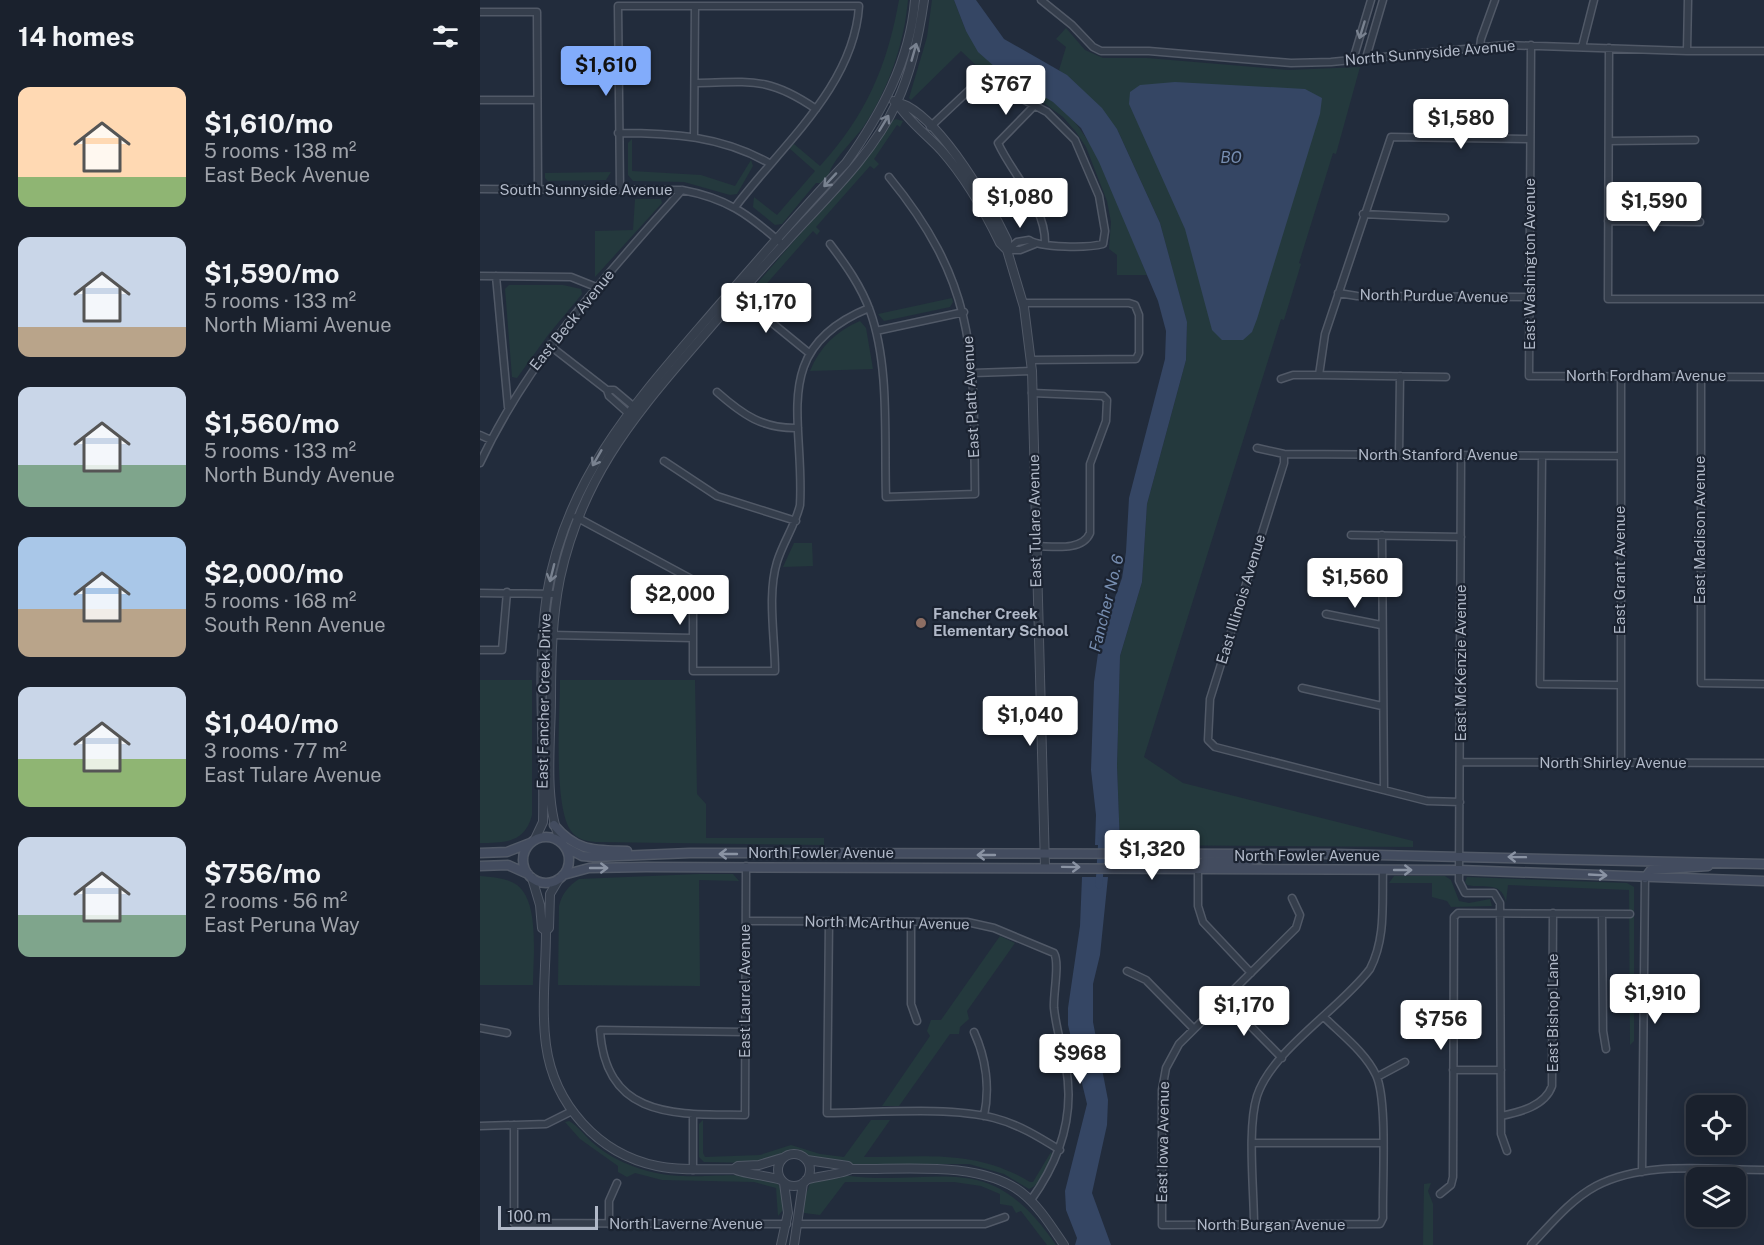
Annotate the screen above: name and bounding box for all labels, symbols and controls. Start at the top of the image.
icon: filters [429,20,462,53]
one-way arrow [1356,20,1367,39]
text: 14 homes [18,21,134,52]
street label: North Sunnyside Avenue [1344,37,1516,68]
one-way arrow [909,43,920,62]
pin: $1,610 [557,46,655,97]
text: $1,610 [575,53,637,77]
pin: $767 [970,65,1042,116]
text: $767 [980,72,1032,96]
pin: $1,580 [1412,99,1510,150]
text: $1,580 [1427,106,1495,130]
text: $1,610/mo [204,108,333,139]
icon: home [66,111,138,183]
one-way arrow [879,115,891,132]
text: 5 rooms · 138 m² [204,139,356,163]
water label: BO [1220,148,1242,167]
text: East Beck Avenue [204,163,370,187]
one-way arrow [823,172,837,187]
pin: $1,080 [971,178,1069,229]
street label: East Washington Avenue [1521,178,1538,350]
street label: South Sunnyside Avenue [500,181,672,198]
pin: $1,590 [1605,182,1703,233]
text: $1,080 [987,185,1053,209]
text: $1,590 [1620,189,1688,213]
text: $1,590/mo [204,258,340,289]
icon: home [66,261,138,333]
street label: East Beck Avenue [526,266,617,373]
pin: $1,170 [717,283,815,334]
street label: North Purdue Avenue [1360,286,1509,305]
text: 5 rooms · 133 m² [204,289,356,313]
text: $1,170 [735,290,797,314]
text: North Miami Avenue [204,313,391,337]
street label: East Platt Avenue [959,335,982,459]
street label: North Fordham Avenue [1566,367,1726,384]
text: $1,560/mo [204,408,340,439]
icon: home [66,411,138,483]
text: 5 rooms · 133 m² [204,439,356,463]
street label: North Stanford Avenue [1358,446,1518,463]
one-way arrow [591,449,603,466]
street label: East Tulare Avenue [1025,454,1044,588]
street label: East Madison Avenue [1691,456,1708,604]
text: North Bundy Avenue [204,463,395,487]
street label: East Grant Avenue [1611,506,1628,634]
street label: East Illinois Avenue [1213,532,1268,666]
water label: Fancher No. 6 [1085,552,1128,654]
text: $2,000/mo [204,558,344,589]
pin: $1,560 [1306,558,1404,609]
icon: home [66,561,138,633]
one-way arrow [546,563,557,582]
text: $1,560 [1321,565,1389,589]
pin: $2,000 [631,575,729,626]
text: $2,000 [645,582,715,606]
street label: East McKenzie Avenue [1452,585,1469,741]
text: 5 rooms · 168 m² [204,589,356,613]
place label: Fancher Creek Elementary School [933,605,1069,639]
text: South Renn Avenue [204,613,386,637]
street label: East Fancher Creek Drive [533,613,554,789]
marker: Fancher Creek Elementary School [914,616,928,630]
pin: $1,040 [981,696,1079,747]
text: $1,040 [997,703,1063,727]
text: $1,040/mo [204,708,339,739]
icon: home [66,711,138,783]
text: 3 rooms · 77 m² [204,739,347,763]
street label: North Shirley Avenue [1539,754,1687,771]
text: East Tulare Avenue [204,763,382,787]
pin: $1,320 [1103,830,1201,881]
text: $1,320 [1119,837,1185,861]
street label: North Fowler Avenue [748,844,894,861]
street label: North Fowler Avenue [1234,847,1380,864]
one-way arrow [719,848,739,860]
one-way arrow [977,849,997,861]
one-way arrow [1507,852,1527,863]
text: $756/mo [204,858,321,889]
icon: home [66,861,138,933]
one-way arrow [1061,861,1081,873]
one-way arrow [589,862,609,874]
one-way arrow [1393,864,1413,876]
one-way arrow [1587,870,1607,881]
text: 2 rooms · 56 m² [204,889,347,913]
text: East Peruna Way [204,913,360,937]
street label: North McArthur Avenue [804,913,970,932]
street label: East Laurel Avenue [736,924,753,1058]
street label: East Bishop Lane [1544,953,1561,1073]
pin: $1,910 [1606,974,1704,1025]
text: $1,910 [1624,981,1686,1005]
pin: $1,170 [1195,986,1293,1037]
text: $1,170 [1213,993,1275,1017]
pin: $756 [1405,1000,1477,1051]
text: $756 [1415,1007,1467,1031]
pin: $968 [1044,1034,1116,1085]
text: $968 [1053,1041,1107,1065]
street label: East Iowa Avenue [1153,1081,1172,1203]
map controls [1686,1095,1746,1227]
button: locate [1686,1095,1746,1155]
button: layers [1686,1167,1746,1227]
scale bar [498,1203,598,1230]
text: 100 m [507,1207,551,1226]
street label: North Laverne Avenue [609,1215,763,1232]
street label: North Burgan Avenue [1196,1216,1346,1233]

